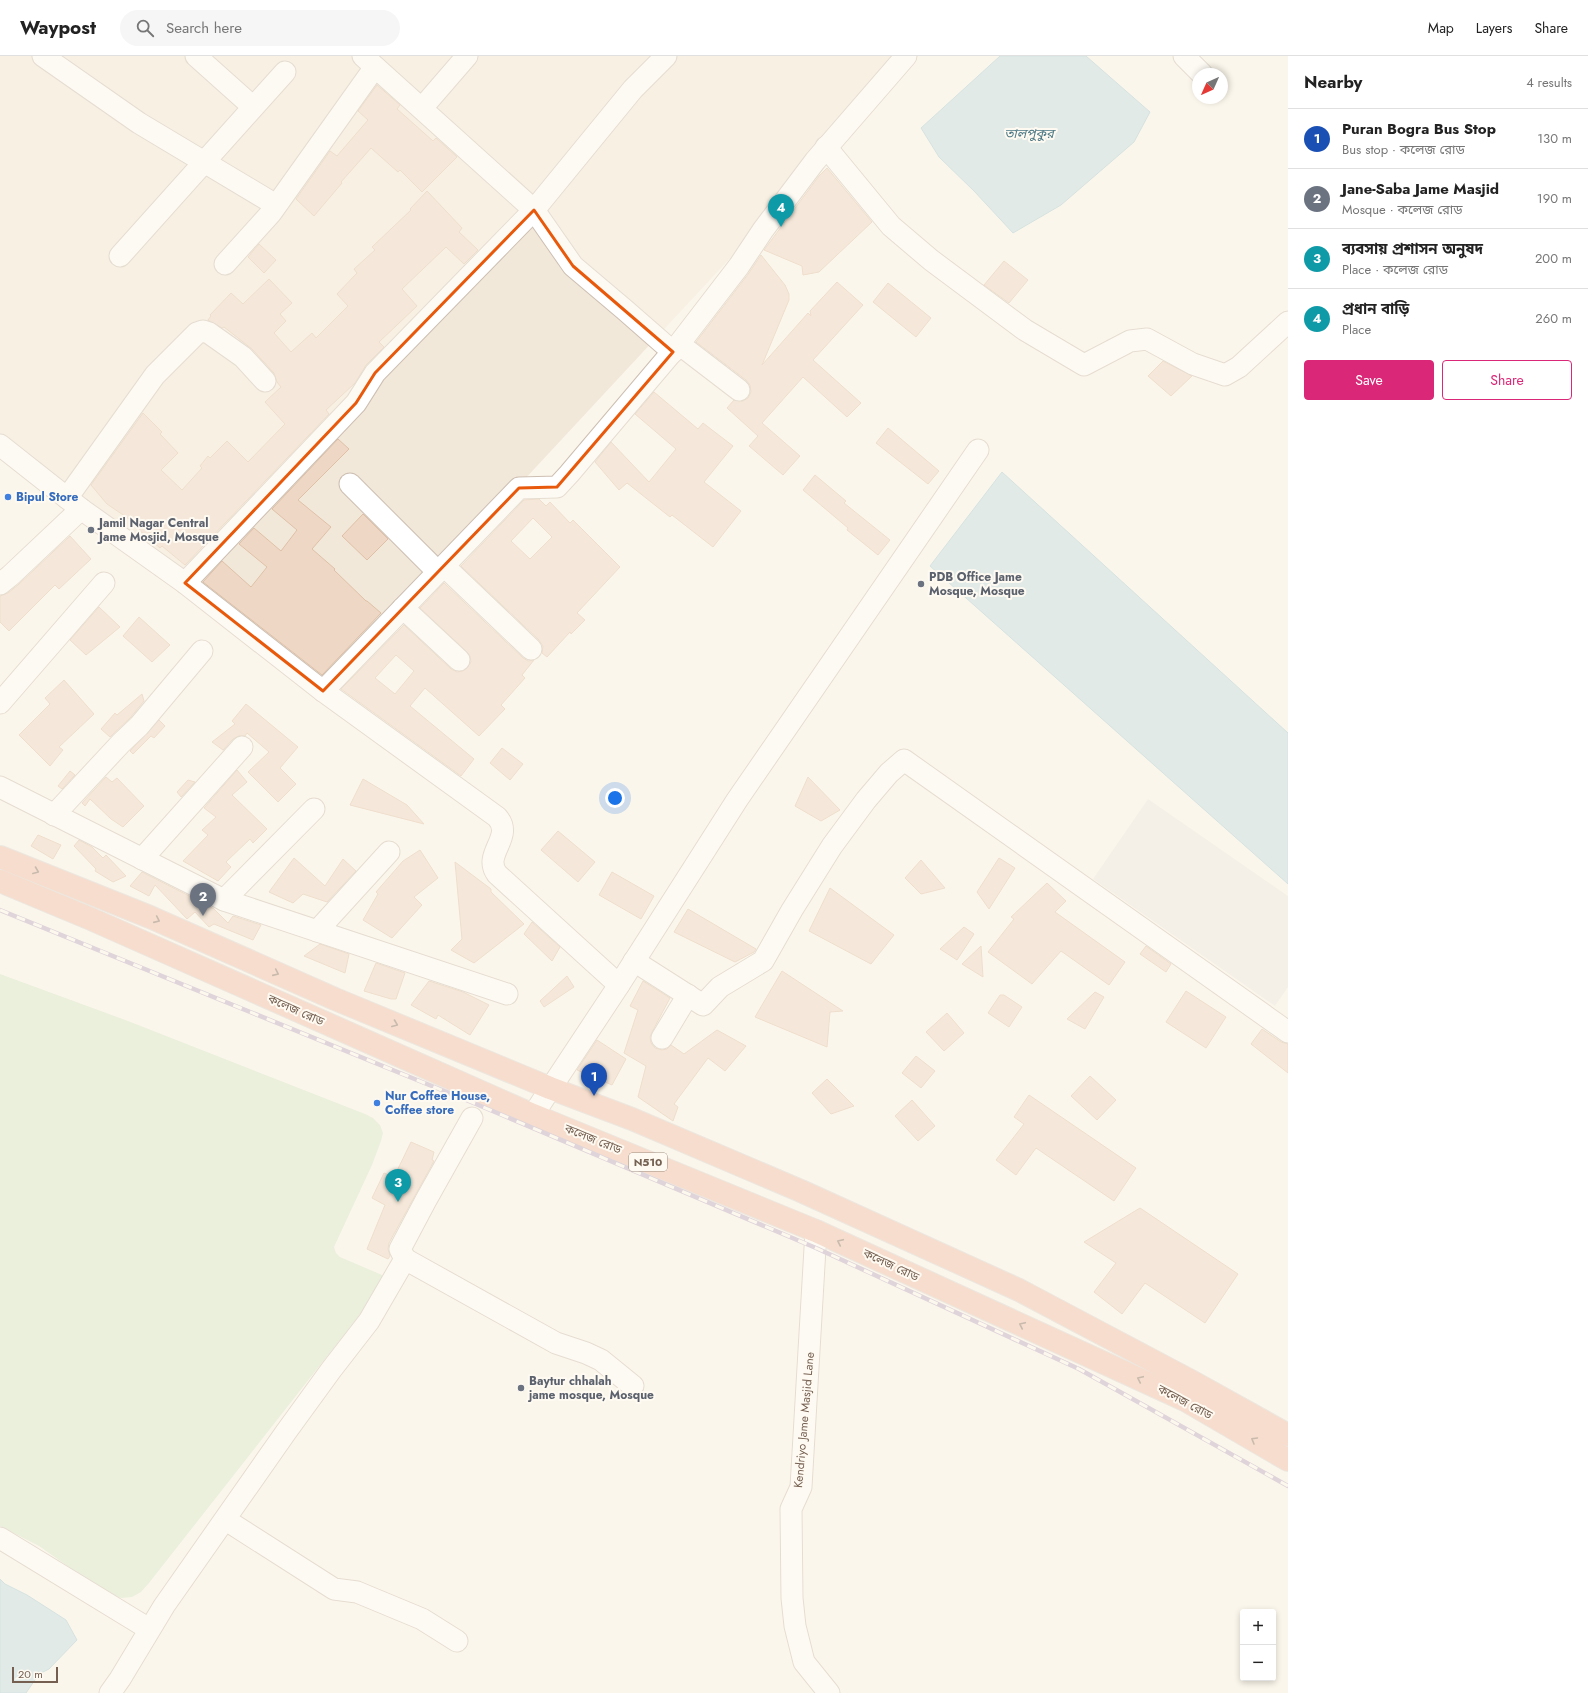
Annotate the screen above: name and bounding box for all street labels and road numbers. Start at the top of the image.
street label: কলেজ রোড [264,989,327,1031]
street label: কলেজ রোড [561,1119,625,1159]
road number: N510 [629,1153,667,1171]
street label: কলেজ রোড [859,1244,922,1286]
street label: Kendriyo Jame Masjid Lane [789,1351,819,1489]
street label: কলেজ রোড [1153,1380,1216,1424]

